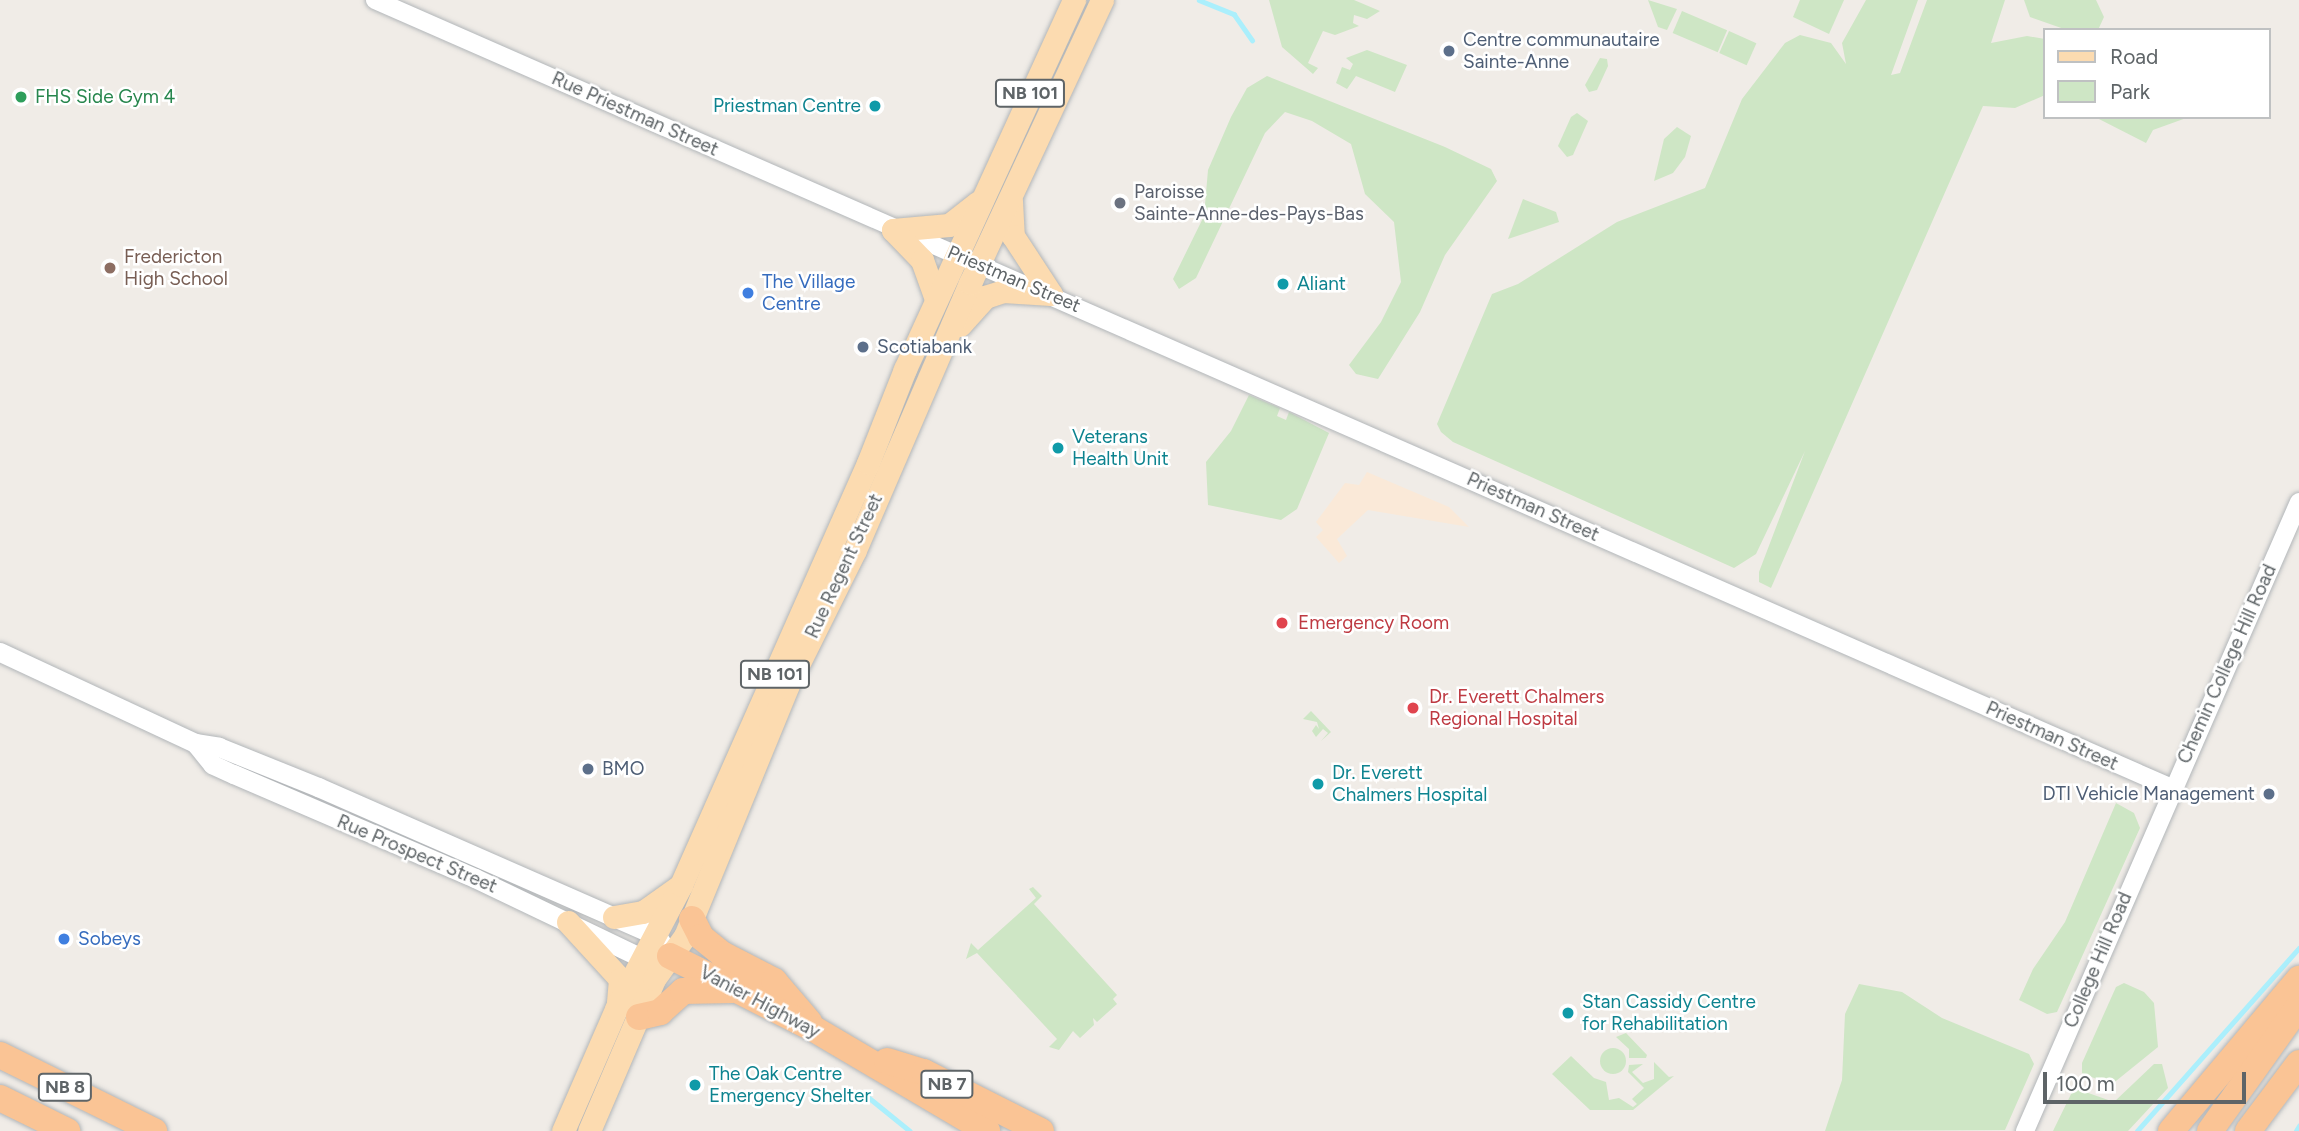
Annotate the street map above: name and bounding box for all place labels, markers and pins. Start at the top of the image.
place label: Centre communautaire Sainte-Anne [1463,29,1660,73]
marker: Centre communautaire Sainte-Anne [1441,43,1457,59]
place label: FHS Side Gym 4 [35,86,175,108]
marker: FHS Side Gym 4 [13,89,29,105]
place label: Priestman Centre [713,95,861,117]
marker: Priestman Centre [867,98,883,114]
place label: Paroisse Sainte-Anne-des-Pays-Bas [1134,181,1364,225]
marker: Paroisse Sainte-Anne-des-Pays-Bas [1112,195,1128,211]
place label: Fredericton High School [124,246,228,290]
marker: Fredericton High School [102,260,118,276]
place label: The Village Centre [762,271,855,315]
place label: Aliant [1297,273,1346,295]
marker: Aliant [1275,276,1291,292]
marker: The Village Centre [740,285,756,301]
place label: Scotiabank [877,336,972,358]
marker: Scotiabank [855,339,871,355]
place label: Veterans Health Unit [1072,426,1169,470]
marker: Veterans Health Unit [1050,440,1066,456]
place label: Emergency Room [1298,612,1449,634]
marker: Emergency Room [1272,613,1292,633]
place label: Dr. Everett Chalmers Regional Hospital [1429,686,1604,730]
marker: Dr. Everett Chalmers Regional Hospital [1403,698,1423,718]
place label: BMO [602,758,644,780]
marker: BMO [580,761,596,777]
place label: Dr. Everett Chalmers Hospital [1332,762,1487,806]
marker: Dr. Everett Chalmers Hospital [1310,776,1326,792]
place label: DTI Vehicle Management [2043,783,2255,805]
marker: DTI Vehicle Management [2261,786,2277,802]
place label: Sobeys [78,928,141,950]
marker: Sobeys [56,931,72,947]
place label: Stan Cassidy Centre for Rehabilitation [1582,991,1756,1035]
marker: Stan Cassidy Centre for Rehabilitation [1560,1005,1576,1021]
place label: The Oak Centre Emergency Shelter [709,1063,871,1107]
marker: The Oak Centre Emergency Shelter [687,1077,703,1093]

